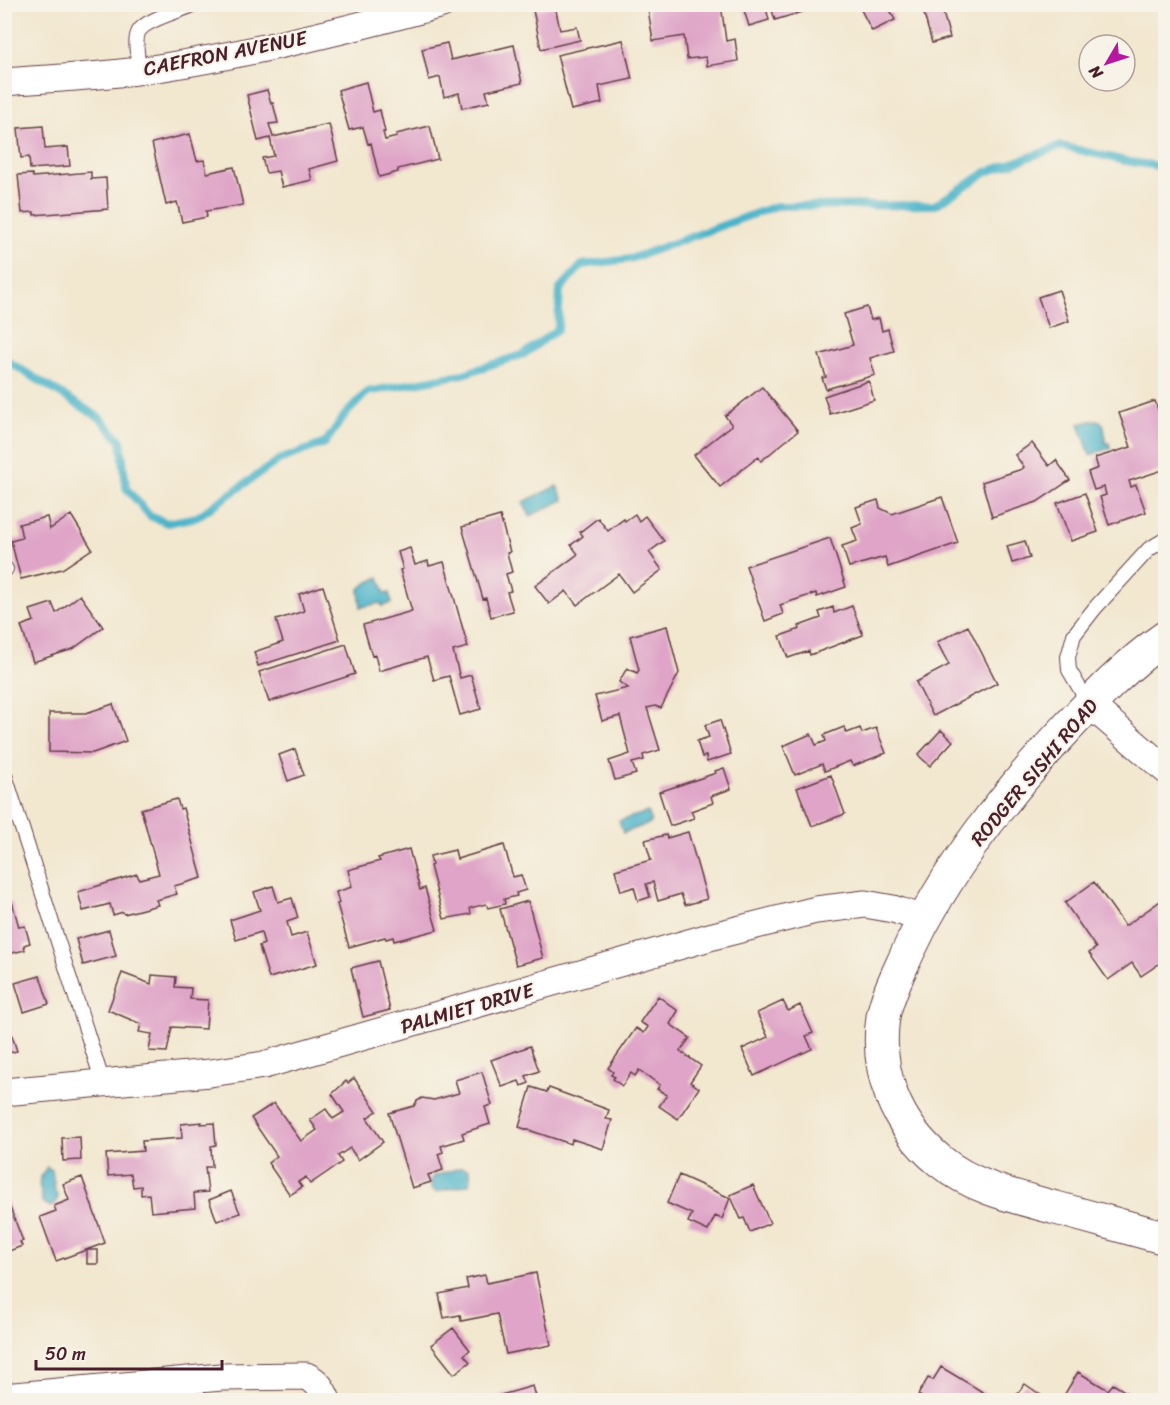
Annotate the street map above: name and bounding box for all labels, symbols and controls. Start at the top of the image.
street label: CAEFRON AVENUE [141,20,312,86]
north arrow [1077,33,1137,93]
text: N [1080,58,1111,86]
street label: RODGER SISHI ROAD [962,690,1107,854]
street label: PALMIET DRIVE [396,972,540,1044]
scale bar [36,1333,222,1371]
text: 50 m [45,1338,86,1370]

